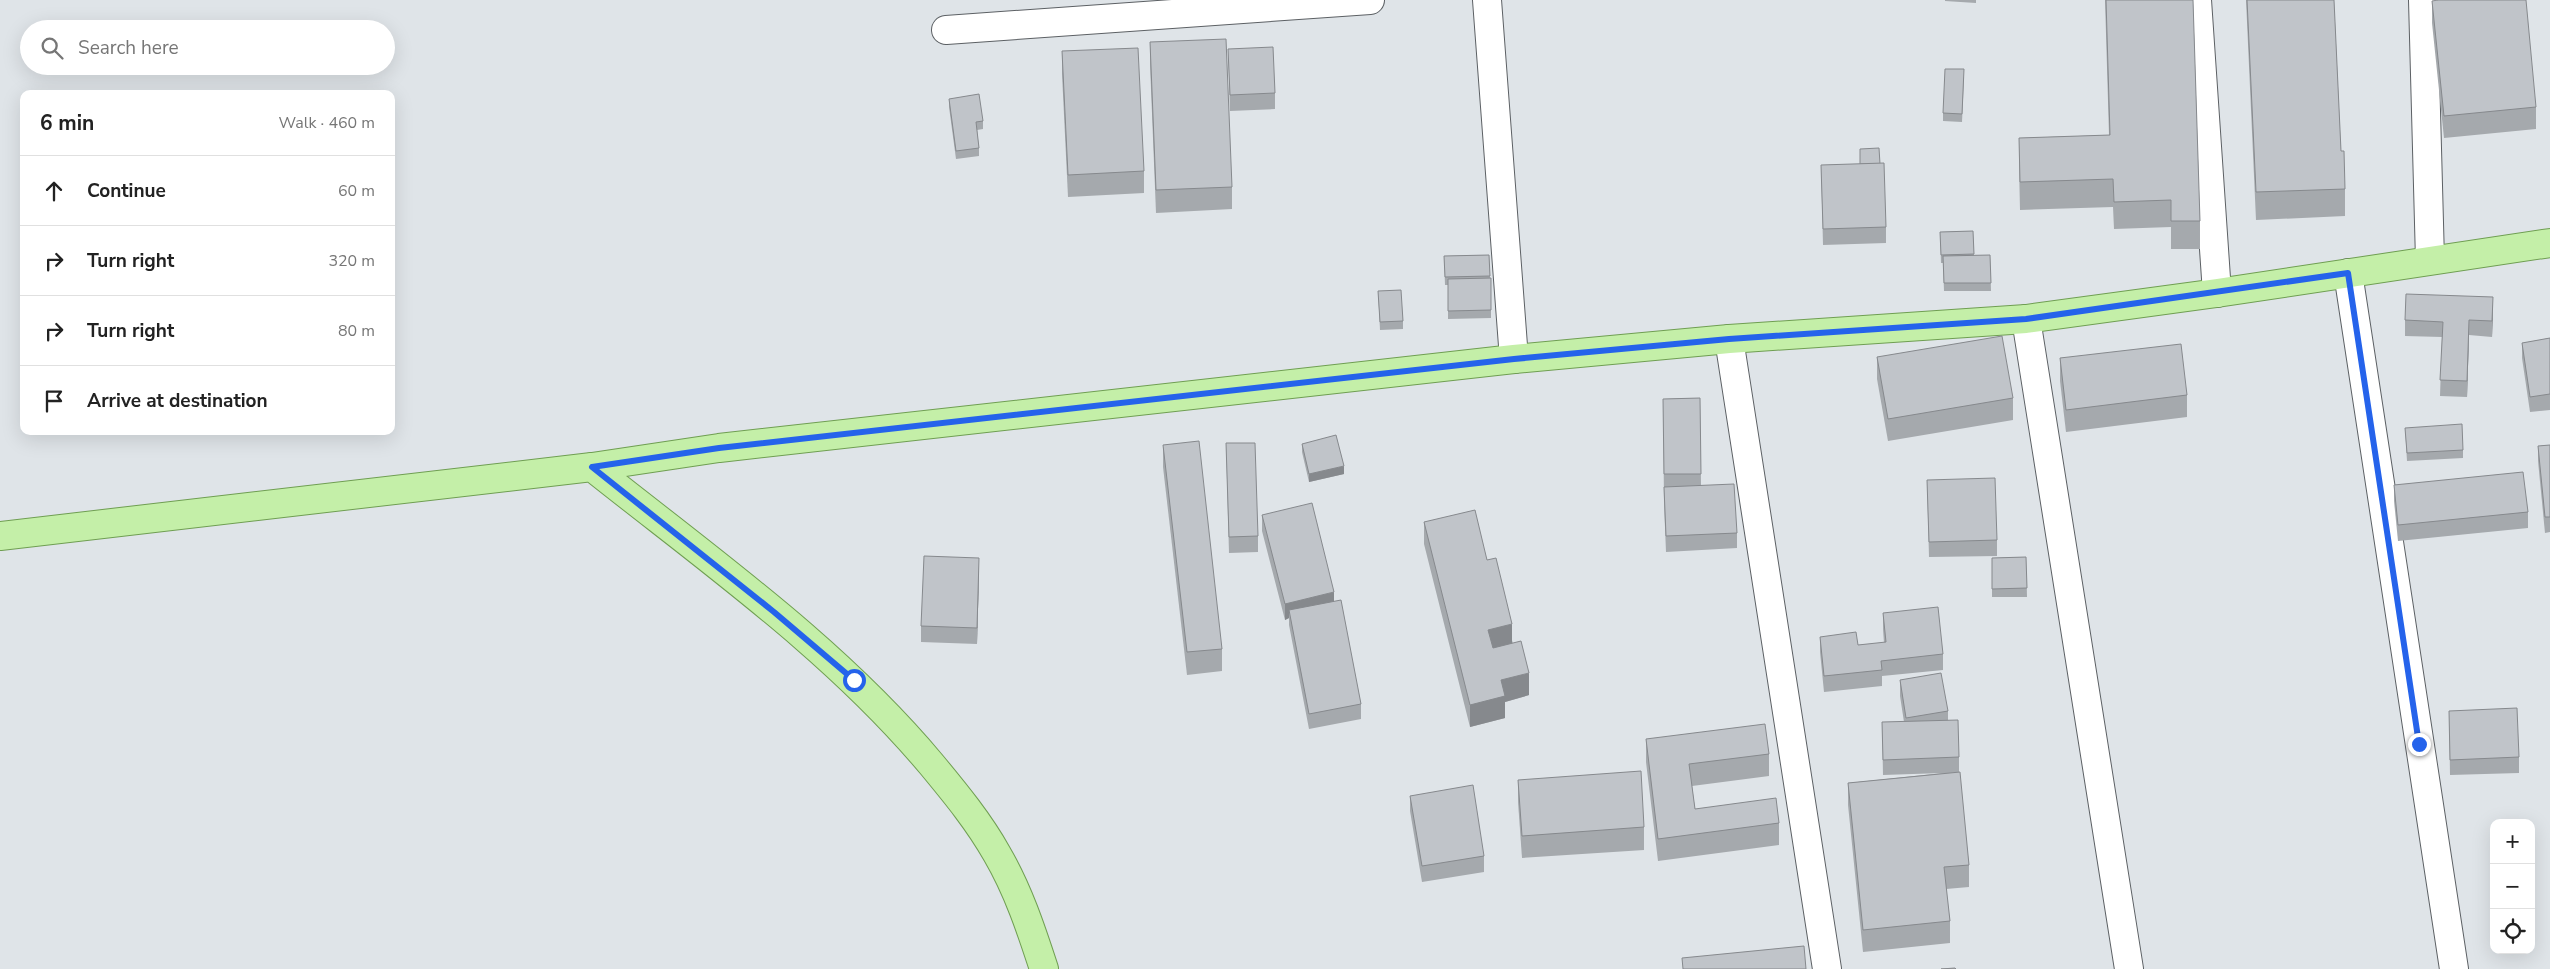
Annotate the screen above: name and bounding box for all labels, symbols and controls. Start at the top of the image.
search box [20,20,395,75]
icon: search [38,34,66,62]
text: Search here [78,35,179,61]
text: 6 min [40,109,94,137]
text: Walk · 460 m [279,112,375,134]
icon: ahead [40,177,68,205]
text: Continue [87,178,166,204]
text: 60 m [338,180,375,202]
icon: right [40,247,68,275]
text: Turn right [87,248,174,274]
text: 320 m [328,250,375,272]
icon: right [40,317,68,345]
text: Turn right [87,318,174,344]
text: 80 m [338,320,375,342]
icon: arrive [40,387,68,415]
text: Arrive at destination [87,388,268,414]
route start [843,669,866,692]
route end [2408,733,2431,756]
map controls [2490,819,2535,954]
button: + [2490,819,2535,864]
button: − [2490,864,2535,909]
button: locate [2490,909,2535,954]

